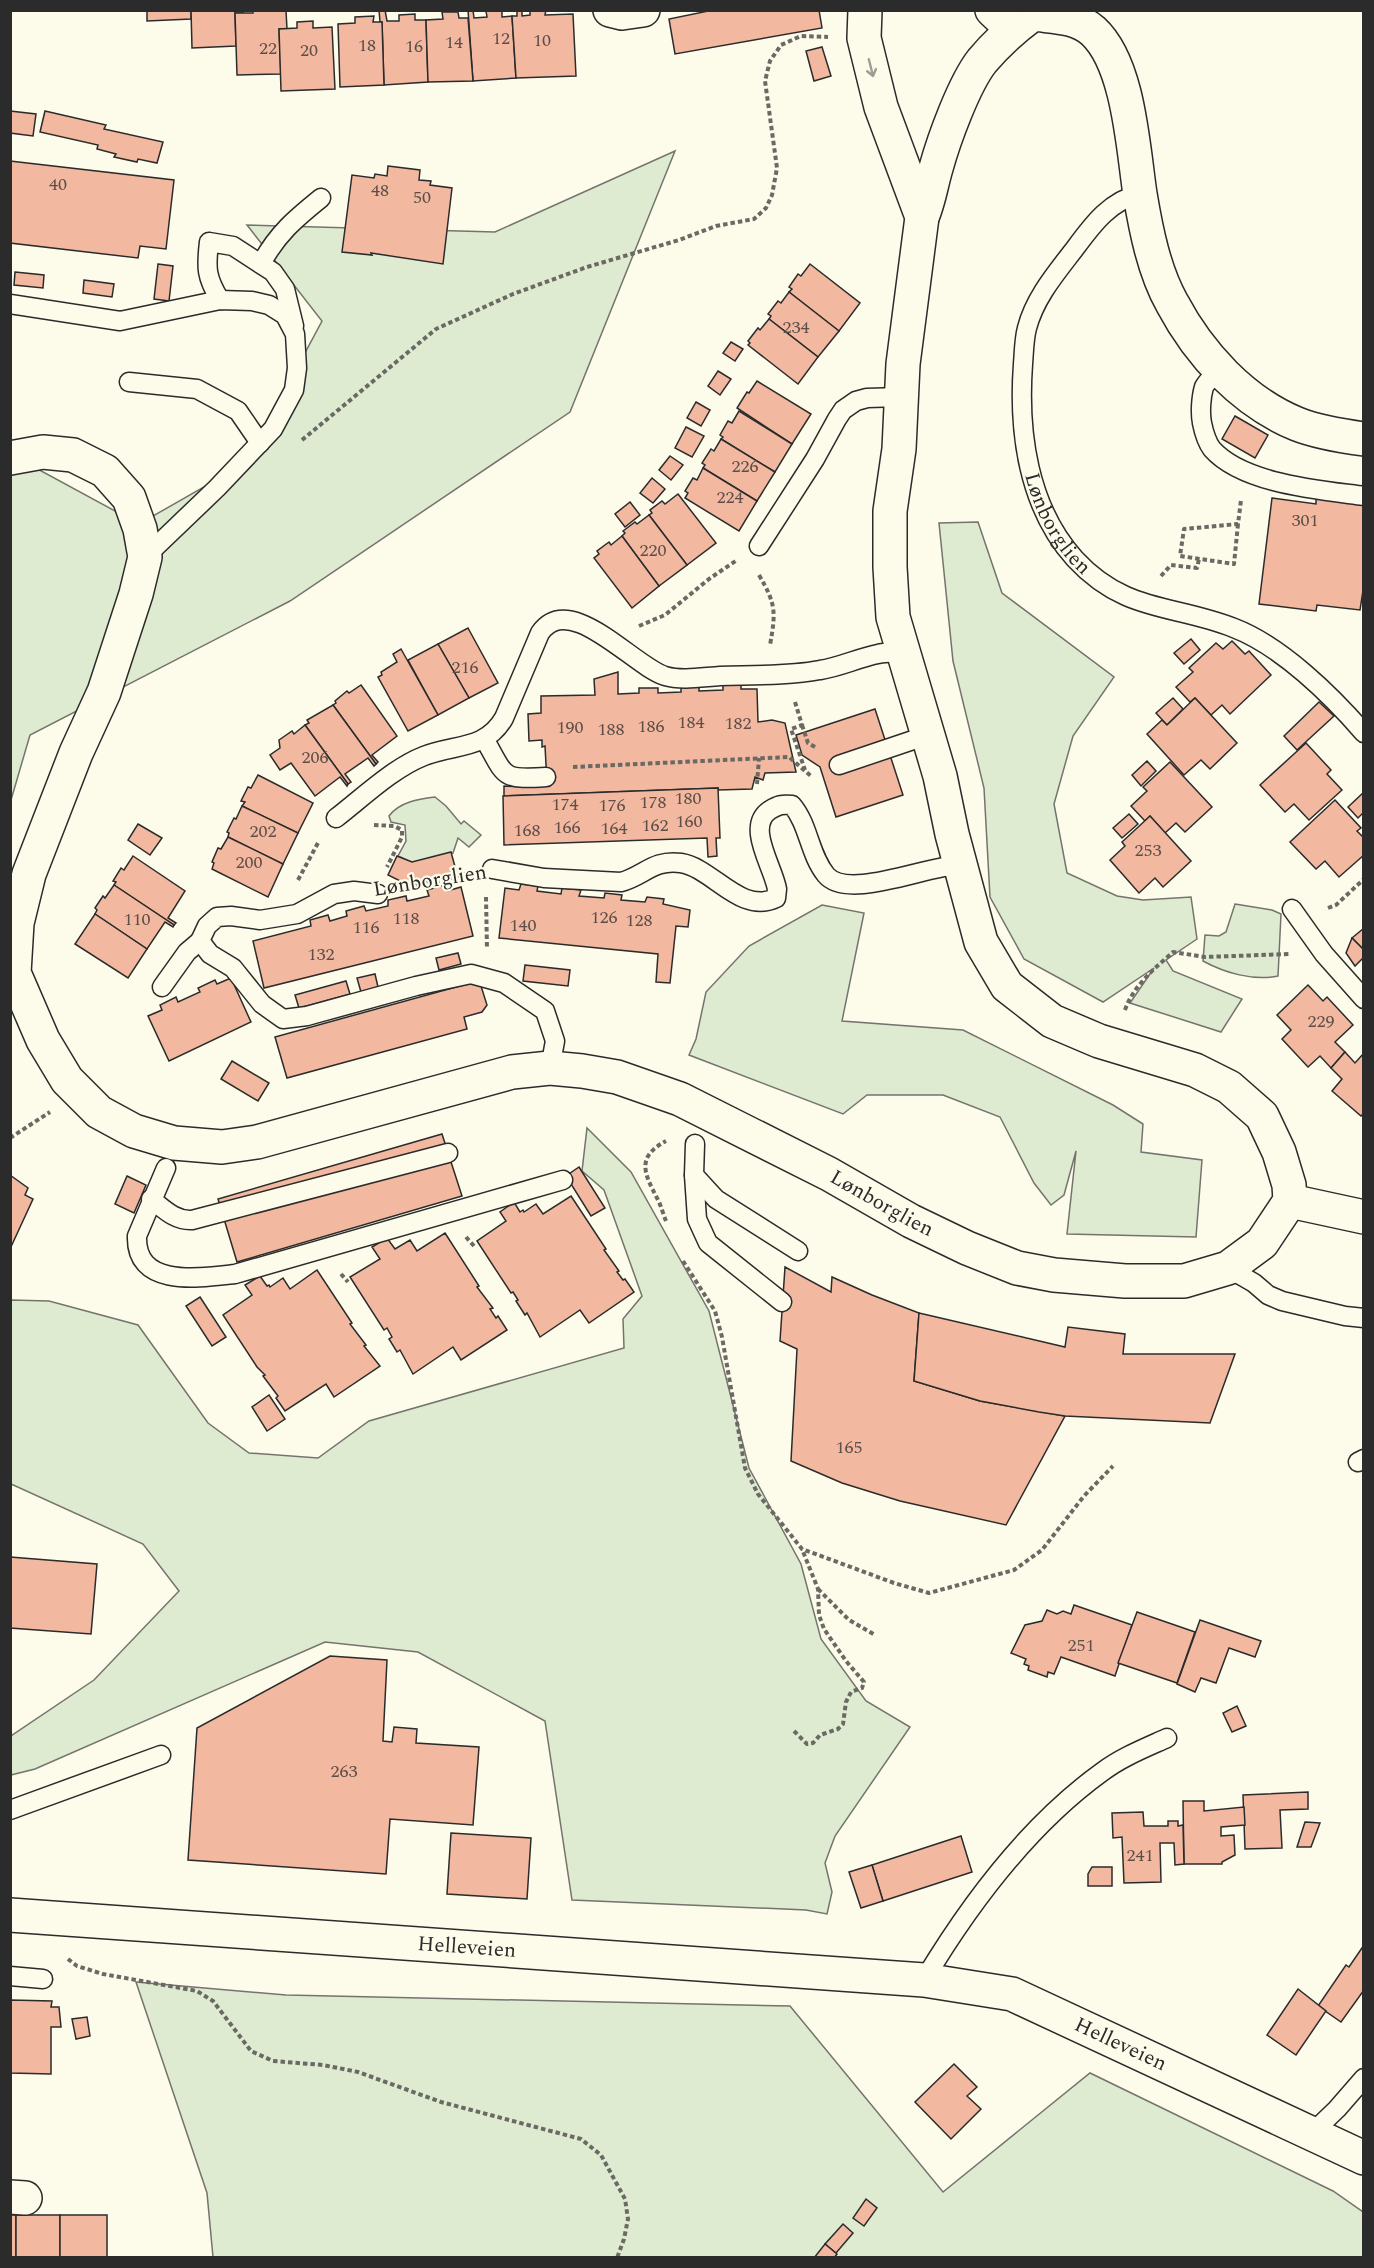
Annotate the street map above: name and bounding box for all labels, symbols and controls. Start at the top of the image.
house number: 12 [492,25,510,52]
house number: 10 [533,27,551,54]
house number: 14 [445,29,463,56]
house number: 18 [358,32,376,59]
house number: 16 [405,33,423,60]
house number: 22 [259,35,277,62]
house number: 20 [300,37,318,64]
one-way arrow [866,58,877,77]
house number: 40 [49,171,67,198]
house number: 48 [371,177,389,204]
house number: 50 [413,184,431,211]
house number: 234 [783,314,810,341]
house number: 226 [732,453,759,480]
street label: Lønborglien [1015,469,1098,583]
house number: 224 [717,484,744,511]
house number: 301 [1292,507,1319,534]
house number: 220 [640,537,667,564]
house number: 216 [452,654,479,681]
house number: 184 [678,709,705,736]
house number: 182 [725,710,752,737]
house number: 186 [638,713,665,740]
house number: 190 [557,714,584,741]
house number: 188 [598,716,625,743]
house number: 206 [302,744,329,771]
house number: 180 [675,785,702,812]
house number: 178 [640,789,667,816]
house number: 174 [552,791,579,818]
house number: 176 [599,792,626,819]
house number: 160 [676,808,703,835]
house number: 162 [642,812,669,839]
house number: 166 [554,814,581,841]
house number: 164 [601,815,628,842]
house number: 168 [514,817,541,844]
house number: 202 [250,818,277,845]
house number: 253 [1135,837,1162,864]
house number: 200 [236,849,263,876]
street label: Lønborglien [371,856,489,906]
house number: 126 [591,904,618,931]
house number: 118 [393,905,420,932]
house number: 110 [124,906,151,933]
house number: 128 [626,907,653,934]
house number: 140 [510,912,537,939]
house number: 116 [353,914,380,941]
house number: 132 [308,941,335,968]
house number: 229 [1308,1008,1335,1035]
street label: Lønborglien [824,1162,939,1246]
house number: 165 [836,1434,863,1461]
house number: 251 [1068,1632,1095,1659]
house number: 263 [331,1758,358,1785]
house number: 241 [1127,1842,1154,1869]
street label: Helleveien [416,1928,517,1967]
street label: Helleveien [1069,2009,1172,2080]

